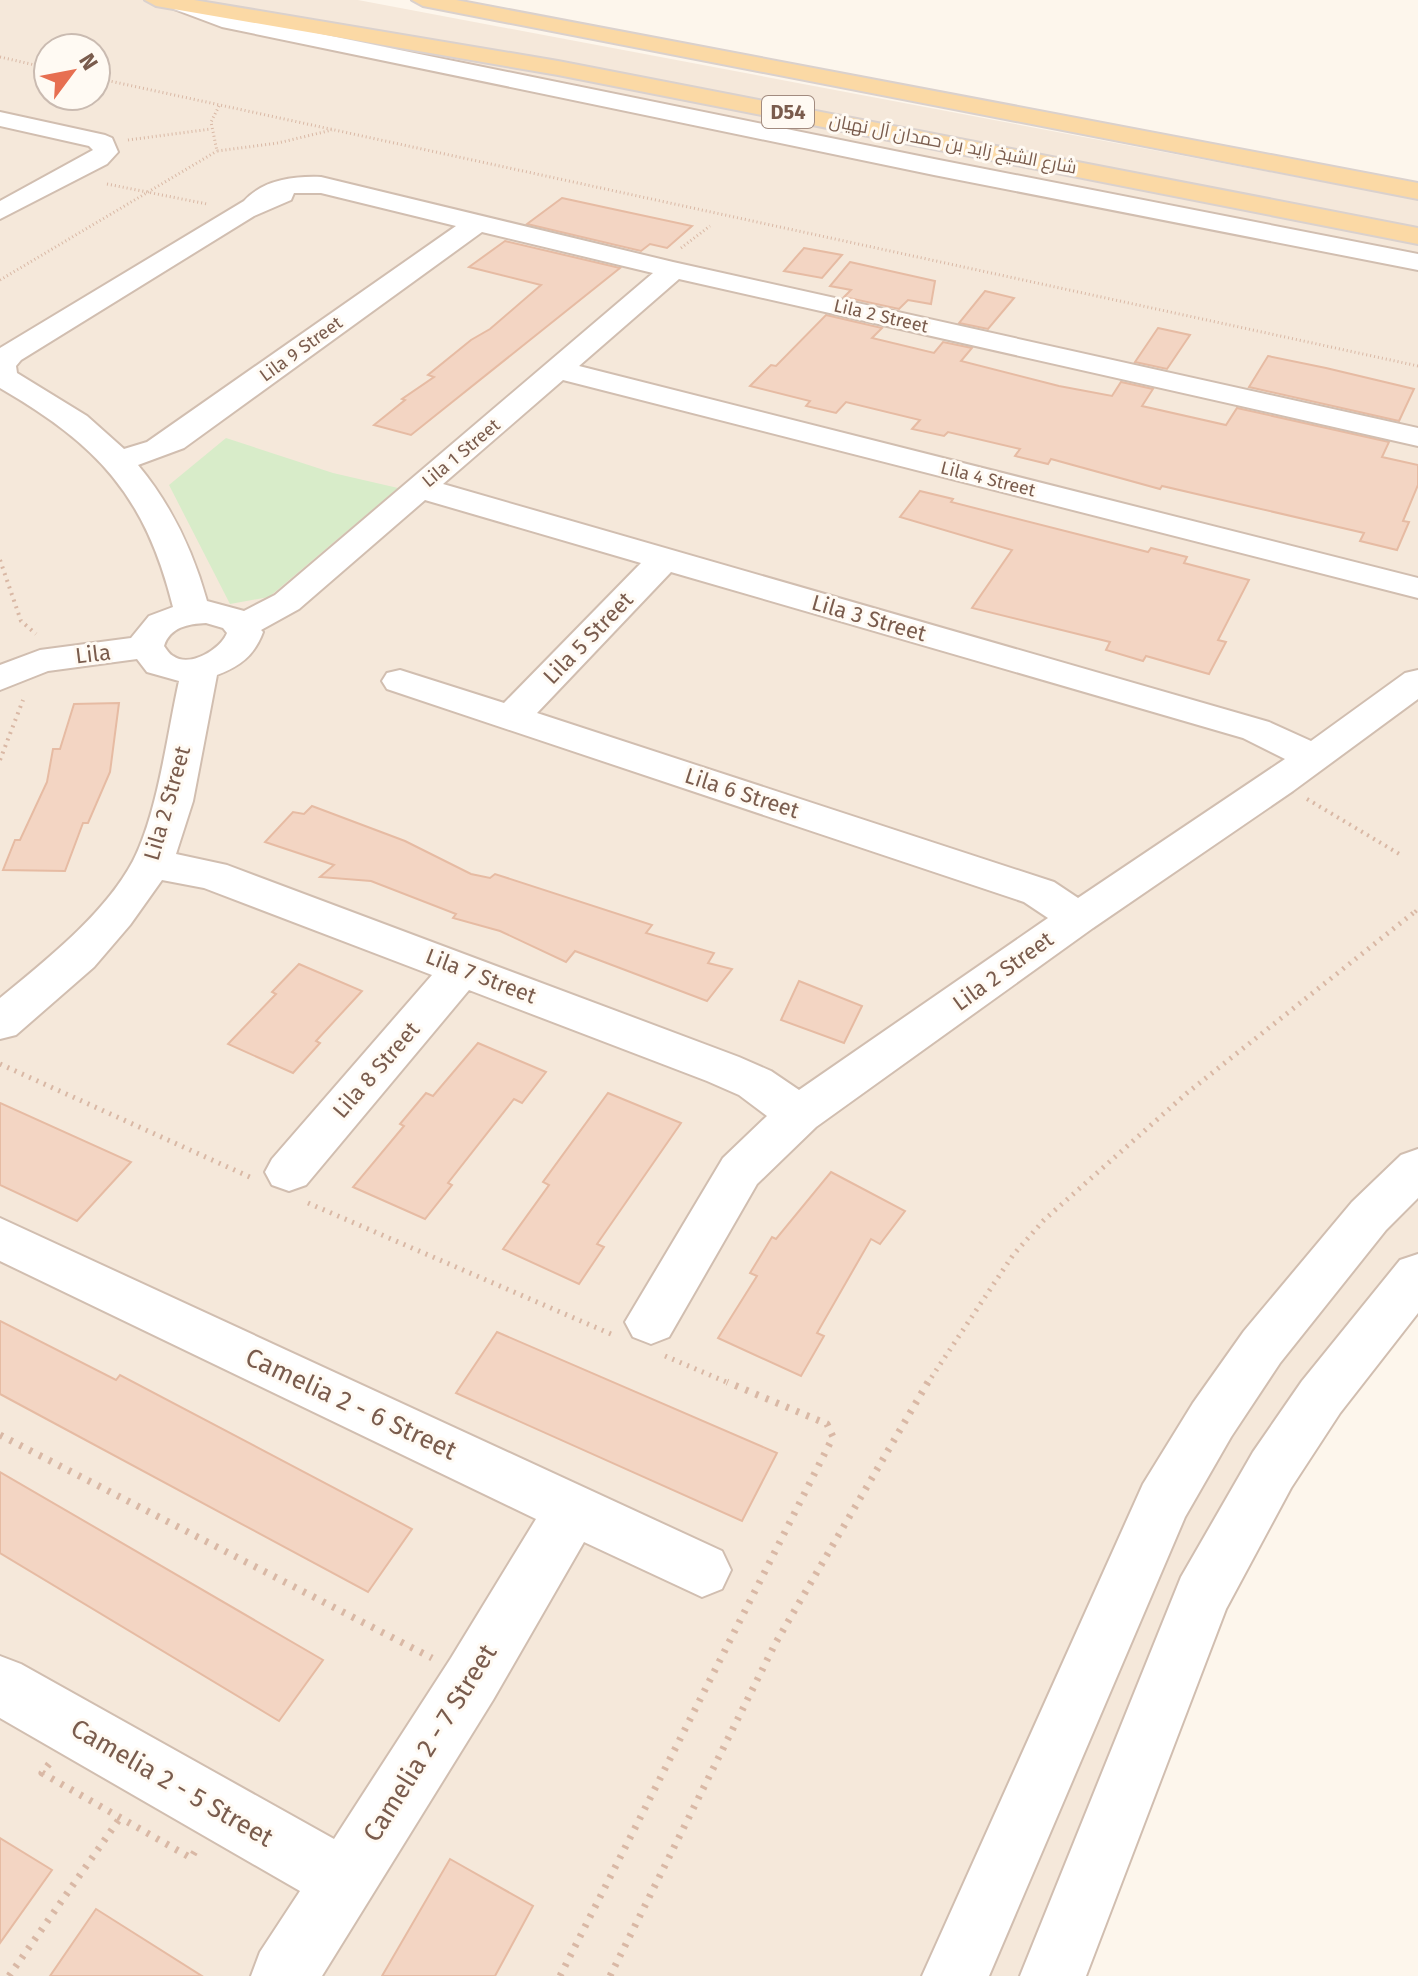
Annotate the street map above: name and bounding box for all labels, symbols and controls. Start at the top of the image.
north arrow [32,32,112,112]
text: N [73,48,104,75]
road number: D54 [762,96,814,128]
street label: شارع الشيخ زايد بن حمدان آل نهيان [827,109,1079,180]
street label: Lila 2 Street [832,294,931,338]
street label: Lila 9 Street [255,311,347,386]
street label: Lila 1 Street [417,414,505,492]
street label: Lila 4 Street [938,457,1038,502]
street label: Lila 5 Street [537,586,639,690]
street label: Lila 3 Street [809,589,929,647]
street label: Lila [74,638,112,670]
street label: Lila 2 Street [138,743,196,863]
street label: Lila 6 Street [681,762,803,824]
street label: Lila 2 Street [947,925,1059,1017]
street label: Lila 7 Street [422,943,540,1010]
street label: Lila 8 Street [327,1016,425,1124]
street label: Camelia 2 - 6 Street [241,1341,462,1467]
street label: Camelia 2 - 7 Street [357,1638,504,1847]
street label: Camelia 2 - 5 Street [65,1712,279,1854]

